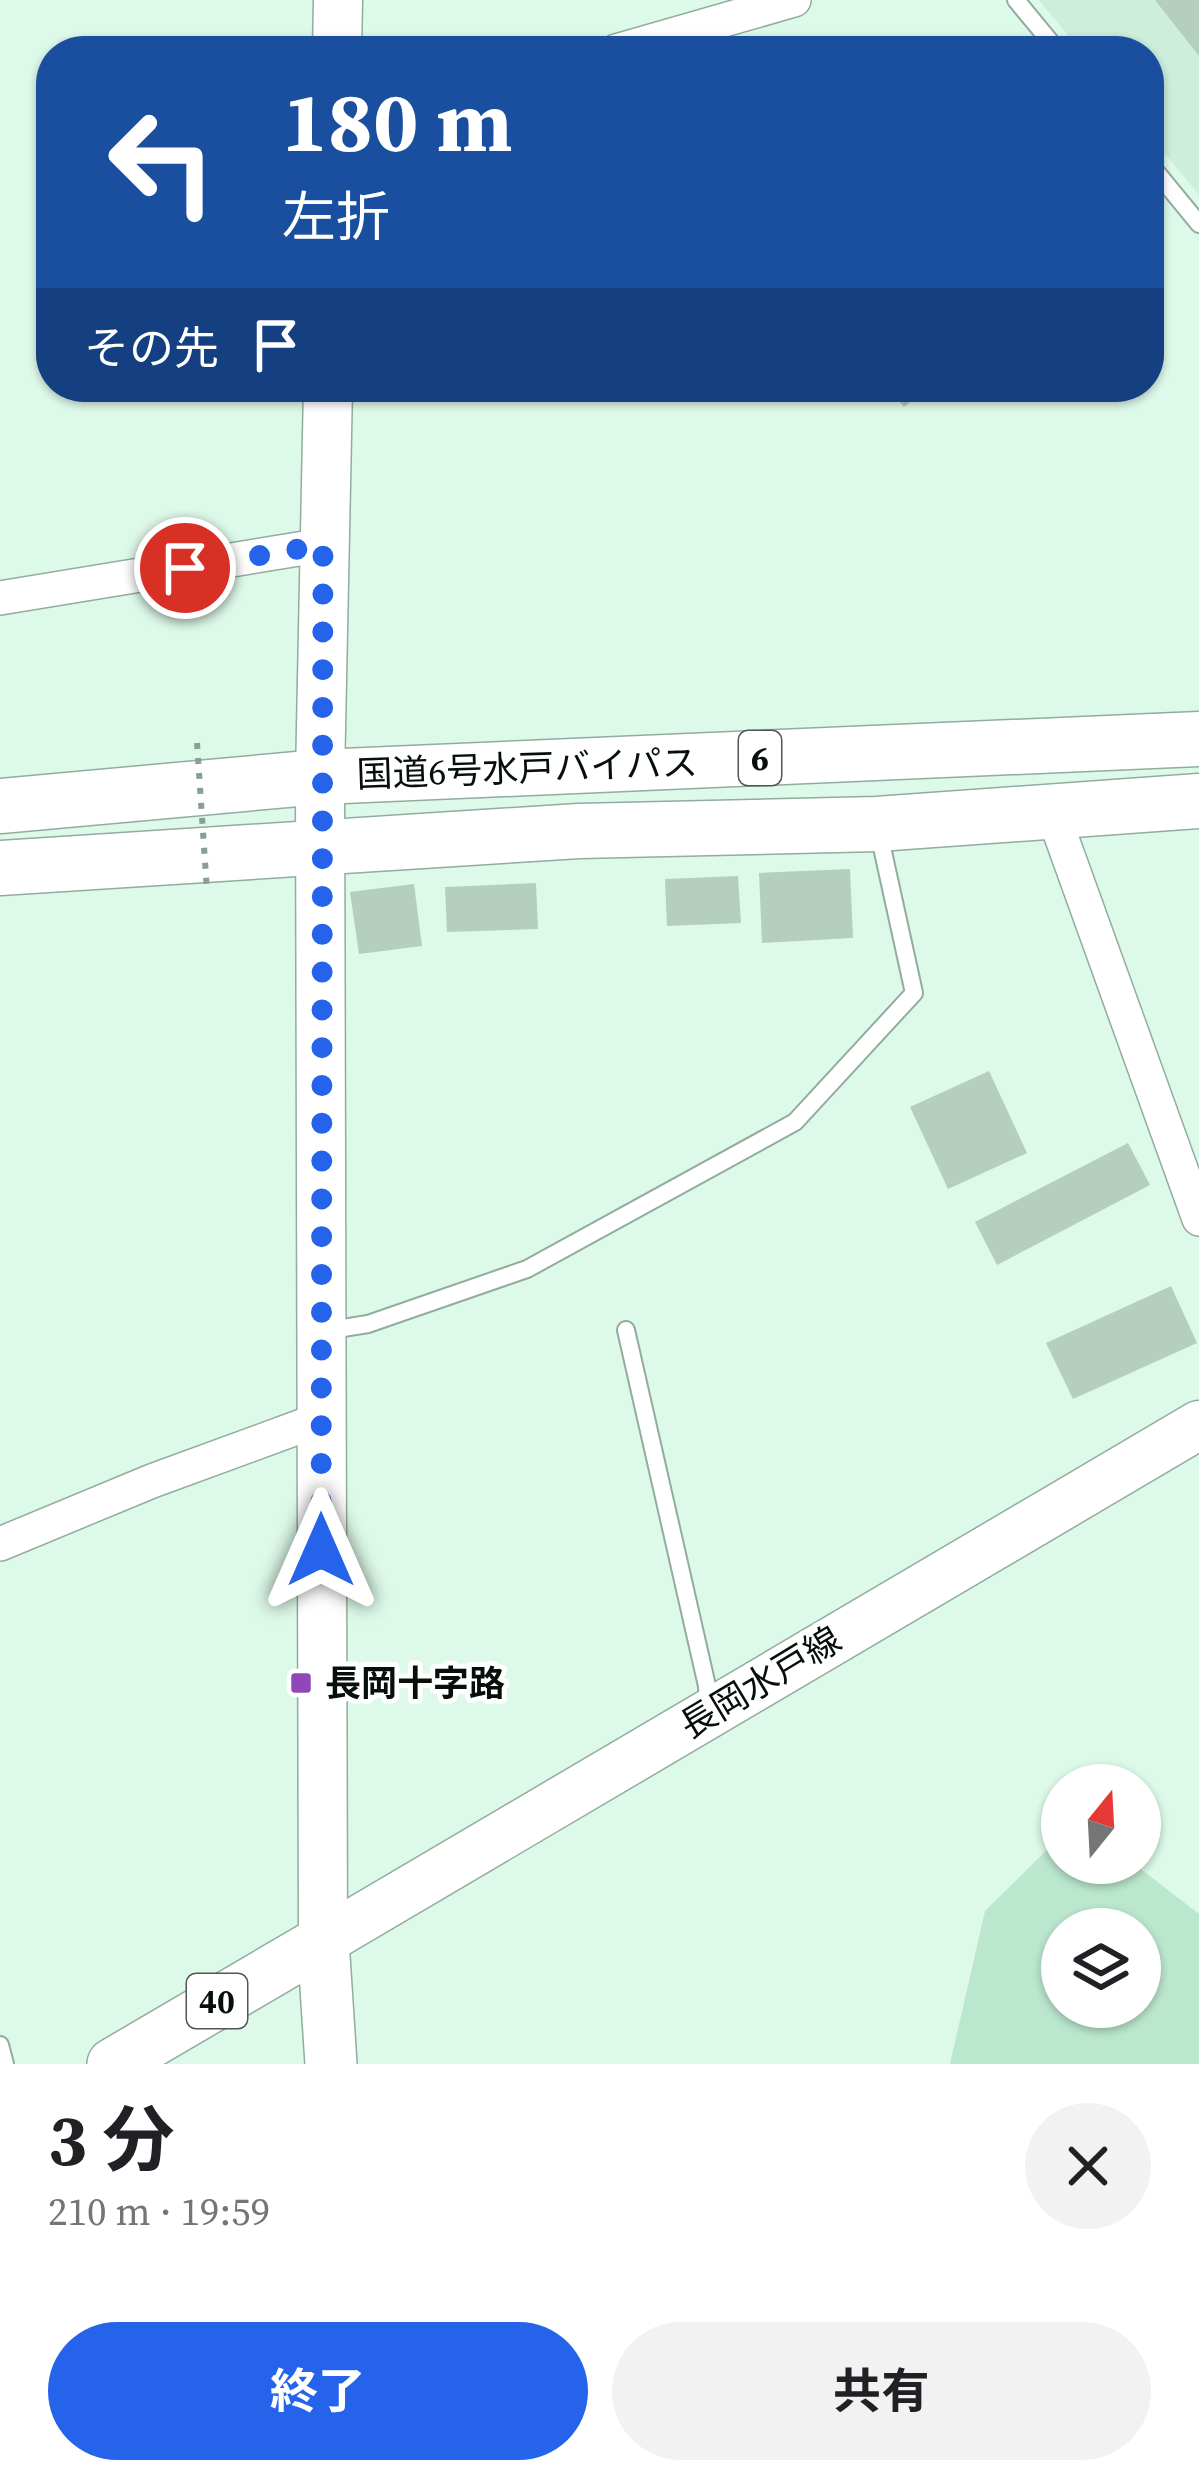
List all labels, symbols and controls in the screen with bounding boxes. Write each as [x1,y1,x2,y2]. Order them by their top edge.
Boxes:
text: 180 m [282,64,513,179]
icon: left [84,84,240,240]
text: 左折 [282,180,390,254]
icon: arrive [243,312,309,378]
text: その先 [84,317,219,379]
pin [134,517,236,619]
icon: arrive [152,535,218,601]
road number: 6 [739,731,781,785]
street label: 国道6号水戸バイパス [356,738,698,799]
position arrow [258,1487,384,1613]
street label: 長岡水戸線 [670,1615,850,1750]
place label: 長岡十字路 [325,1659,505,1708]
marker: 長岡十字路 [288,1670,314,1696]
north arrow [1041,1764,1161,1884]
map controls [1041,1764,1161,2028]
button: layers [1041,1908,1161,2028]
road number: 40 [187,1974,247,2028]
text: 3 分 [48,2090,174,2189]
button: close [1025,2103,1151,2229]
text: 210 m · 19:59 [48,2185,270,2238]
button: 終了 [48,2322,588,2460]
button: 共有 [612,2322,1151,2460]

